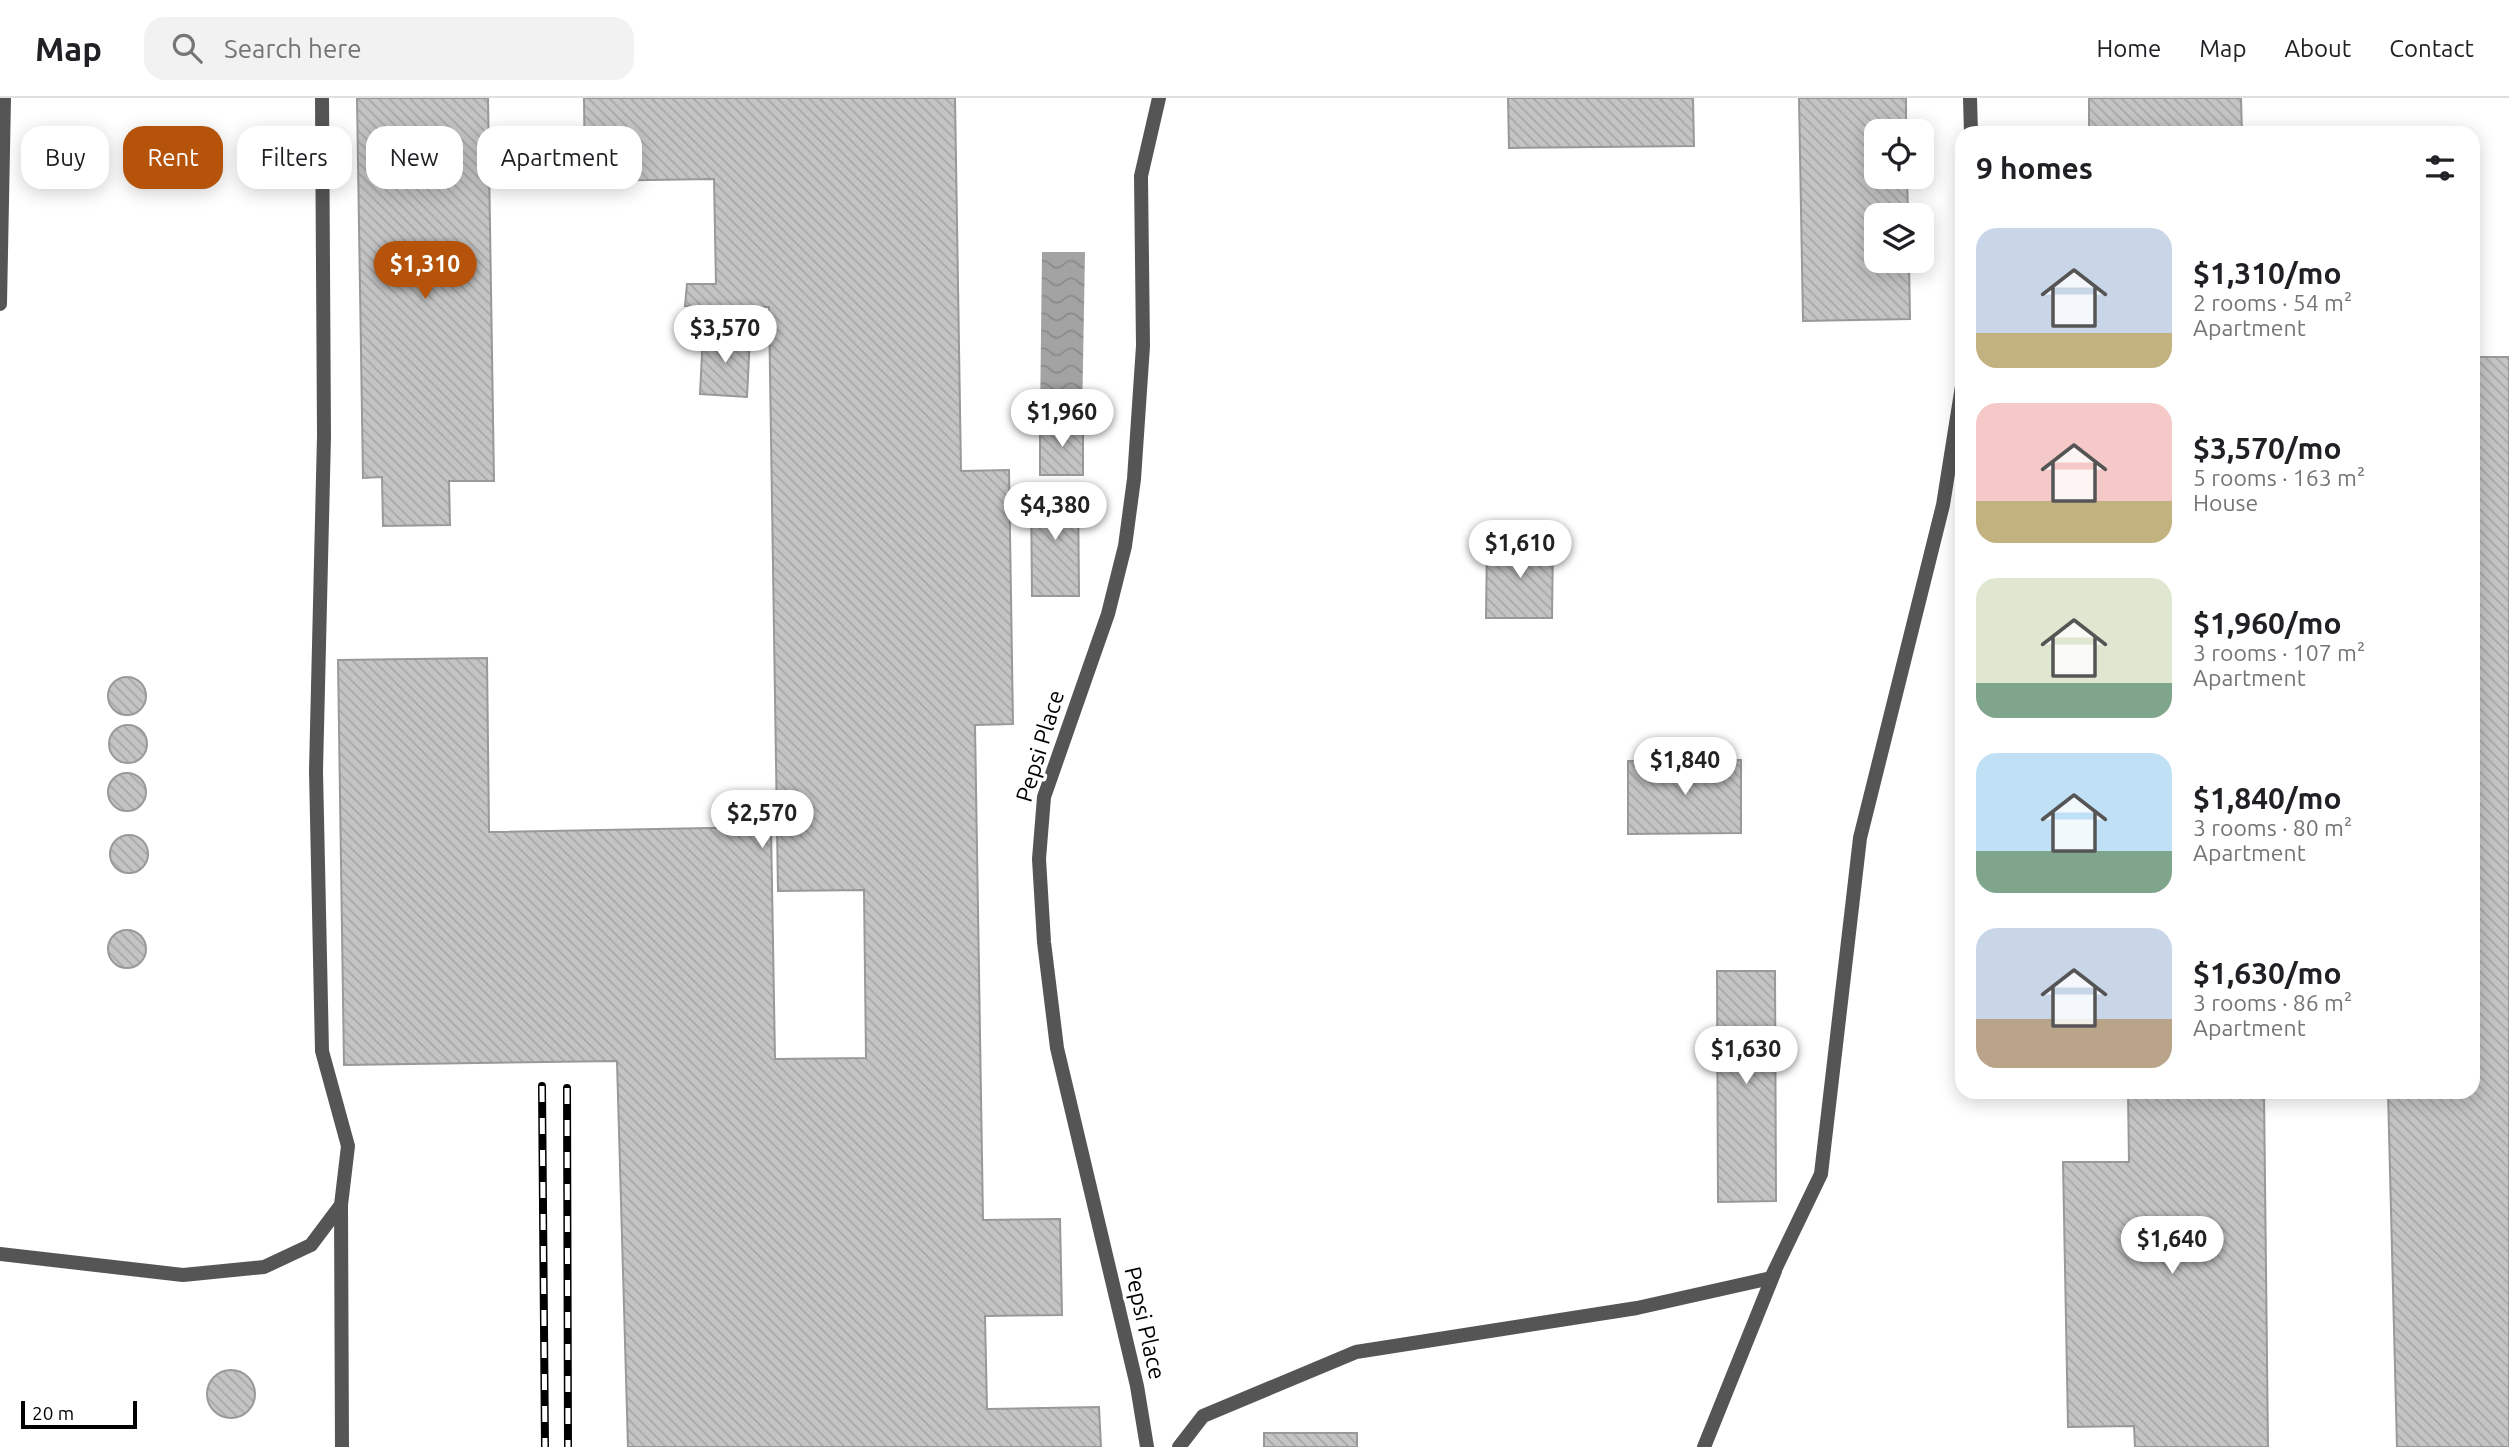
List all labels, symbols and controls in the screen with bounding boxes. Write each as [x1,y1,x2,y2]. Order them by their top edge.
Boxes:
search box [144,17,634,80]
icon: search [168,29,206,67]
text: Map [35,30,102,67]
text: Search here [224,34,362,63]
text: Home [2096,35,2161,62]
text: Map [2199,35,2246,62]
text: About [2284,35,2351,62]
text: Contact [2389,35,2474,62]
map controls [1864,119,1934,273]
button: locate [1864,119,1934,189]
chip: Buy [21,126,109,189]
chip: Rent [123,126,223,189]
chip: Filters [237,126,352,189]
chip: New [366,126,463,189]
chip: Apartment [477,126,642,189]
icon: filters [2421,149,2459,187]
text: 9 homes [1976,151,2093,185]
button: layers [1864,203,1934,273]
pin: $1,310 [368,242,482,301]
text: $1,310 [390,251,460,276]
icon: home [2032,256,2116,340]
text: $1,310/mo [2193,256,2342,290]
text: 2 rooms · 54 m² [2193,290,2352,315]
pin: $3,570 [668,306,782,365]
text: $3,570 [690,315,760,340]
text: Apartment [2193,315,2306,340]
pin: $1,960 [1005,390,1119,449]
text: $1,960 [1027,399,1097,424]
icon: home [2032,431,2116,515]
text: $3,570/mo [2193,431,2342,465]
text: 5 rooms · 163 m² [2193,465,2365,490]
pin: $4,380 [998,482,1112,542]
text: House [2193,490,2258,515]
text: $4,380 [1020,492,1090,517]
pin: $1,610 [1463,520,1577,580]
text: $1,610 [1485,530,1555,555]
icon: home [2032,606,2116,690]
text: $1,960/mo [2193,606,2342,640]
text: 3 rooms · 107 m² [2193,640,2365,665]
text: Apartment [2193,665,2306,690]
street label: Pepsi Place [1011,687,1068,805]
pin: $1,840 [1628,738,1742,797]
text: $1,840 [1650,747,1720,772]
icon: home [2032,781,2116,865]
text: $1,840/mo [2193,781,2342,815]
pin: $2,570 [705,790,819,850]
text: $2,570 [727,800,797,825]
text: 3 rooms · 80 m² [2193,815,2352,840]
text: Apartment [2193,840,2306,865]
icon: home [2032,956,2116,1040]
text: $1,630/mo [2193,956,2342,990]
text: 3 rooms · 86 m² [2193,990,2352,1015]
text: Apartment [2193,1015,2306,1040]
pin: $1,630 [1689,1026,1803,1086]
text: $1,630 [1711,1036,1781,1061]
pin: $1,640 [2115,1216,2229,1276]
text: $1,640 [2137,1226,2207,1251]
street label: Pepsi Place [1120,1264,1171,1382]
scale bar [21,1398,136,1430]
text: 20 m [32,1402,74,1424]

